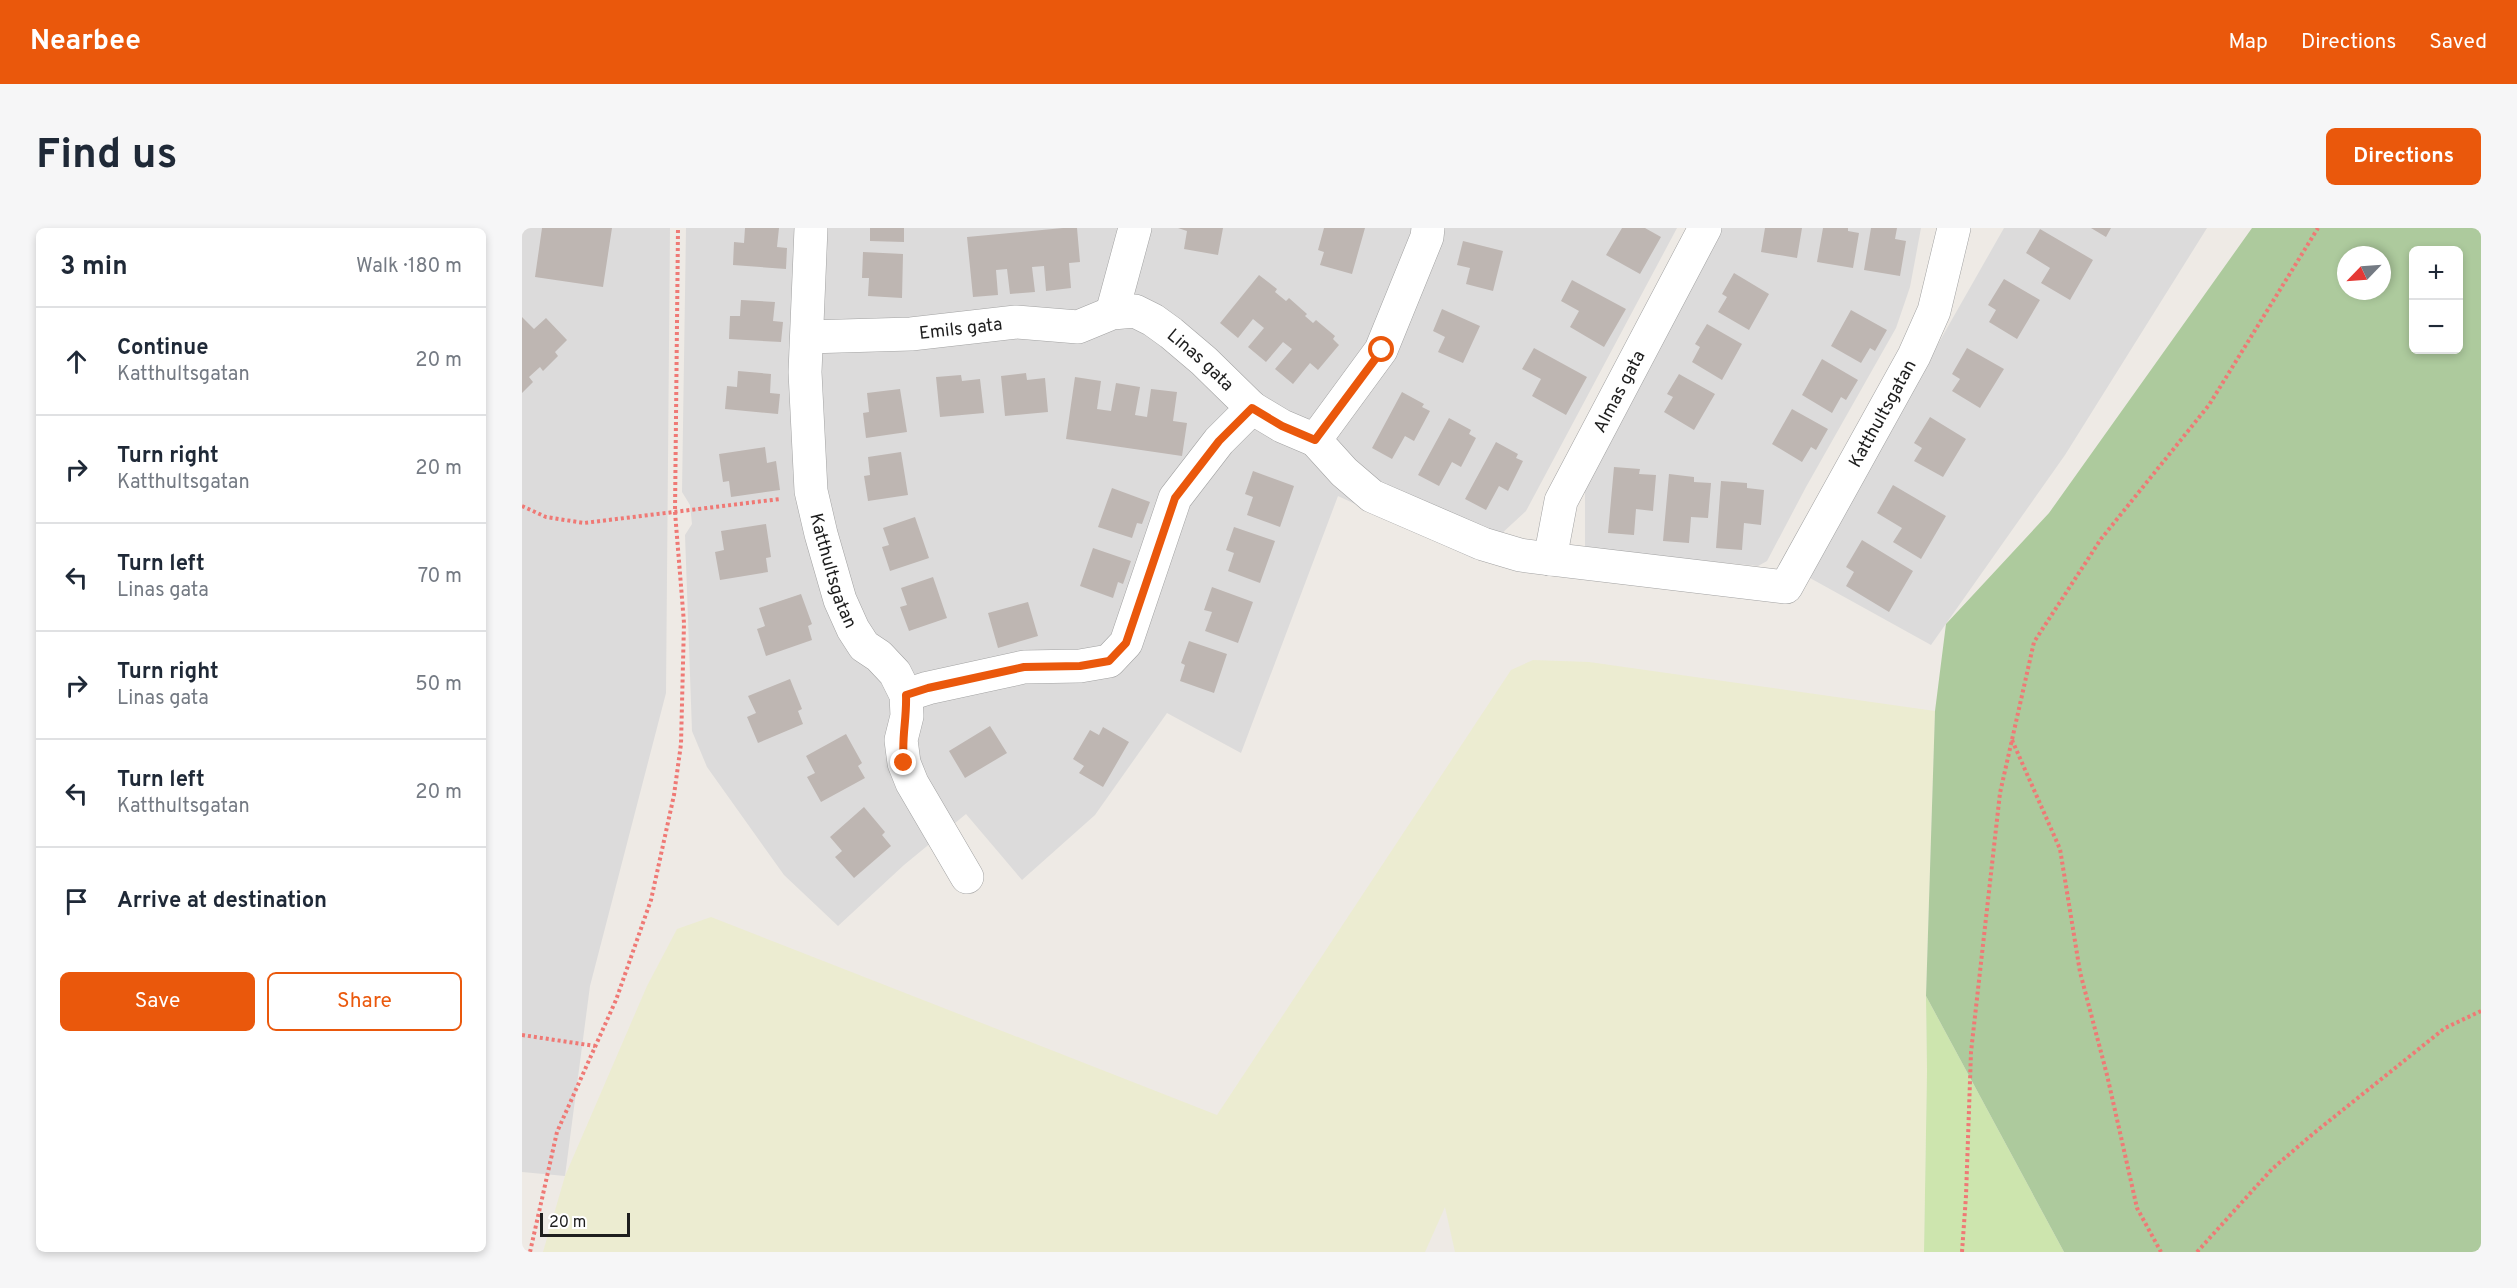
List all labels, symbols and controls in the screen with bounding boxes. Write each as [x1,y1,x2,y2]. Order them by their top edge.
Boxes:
text: Nearbee [30,24,141,60]
text: Map [2228,29,2268,56]
text: Directions [2301,29,2396,56]
text: Saved [2429,29,2487,56]
button: Directions [2326,128,2481,185]
text: Find us [36,130,177,183]
north arrow [2337,246,2391,300]
map controls [2409,246,2463,354]
button: + [2409,246,2463,300]
text: 3 min [60,251,128,284]
text: Walk · 180 m [356,254,462,280]
button: − [2409,300,2463,354]
street label: Emils gata [918,314,1004,346]
street label: Linas gata [1162,324,1238,397]
text: Continue [117,335,208,362]
route start [1368,336,1394,362]
icon: ahead [60,345,93,378]
street label: Almas gata [1589,347,1651,437]
text: 20 m [415,348,462,374]
street label: Katthultsgatan [1844,356,1923,472]
text: Katthultsgatan [117,362,250,388]
text: Turn right [117,443,219,470]
icon: right [60,453,93,486]
text: 20 m [415,456,462,482]
text: Katthultsgatan [117,470,250,496]
street label: Katthultsgatan [804,511,861,632]
text: Turn left [117,551,205,578]
icon: left [60,561,93,594]
text: 70 m [418,564,462,590]
text: Linas gata [117,578,209,604]
text: Turn right [117,659,219,686]
icon: right [60,669,93,702]
text: 50 m [415,672,462,698]
text: Linas gata [117,686,209,712]
route end [890,749,916,775]
text: Turn left [117,767,205,794]
icon: left [60,777,93,810]
text: 20 m [415,780,462,806]
text: Katthultsgatan [117,794,250,820]
icon: arrive [60,885,93,918]
text: Arrive at destination [117,888,327,915]
button: Save [60,972,255,1031]
button: Share [267,972,462,1031]
scale bar [540,1210,630,1238]
text: 20 m [549,1213,586,1233]

